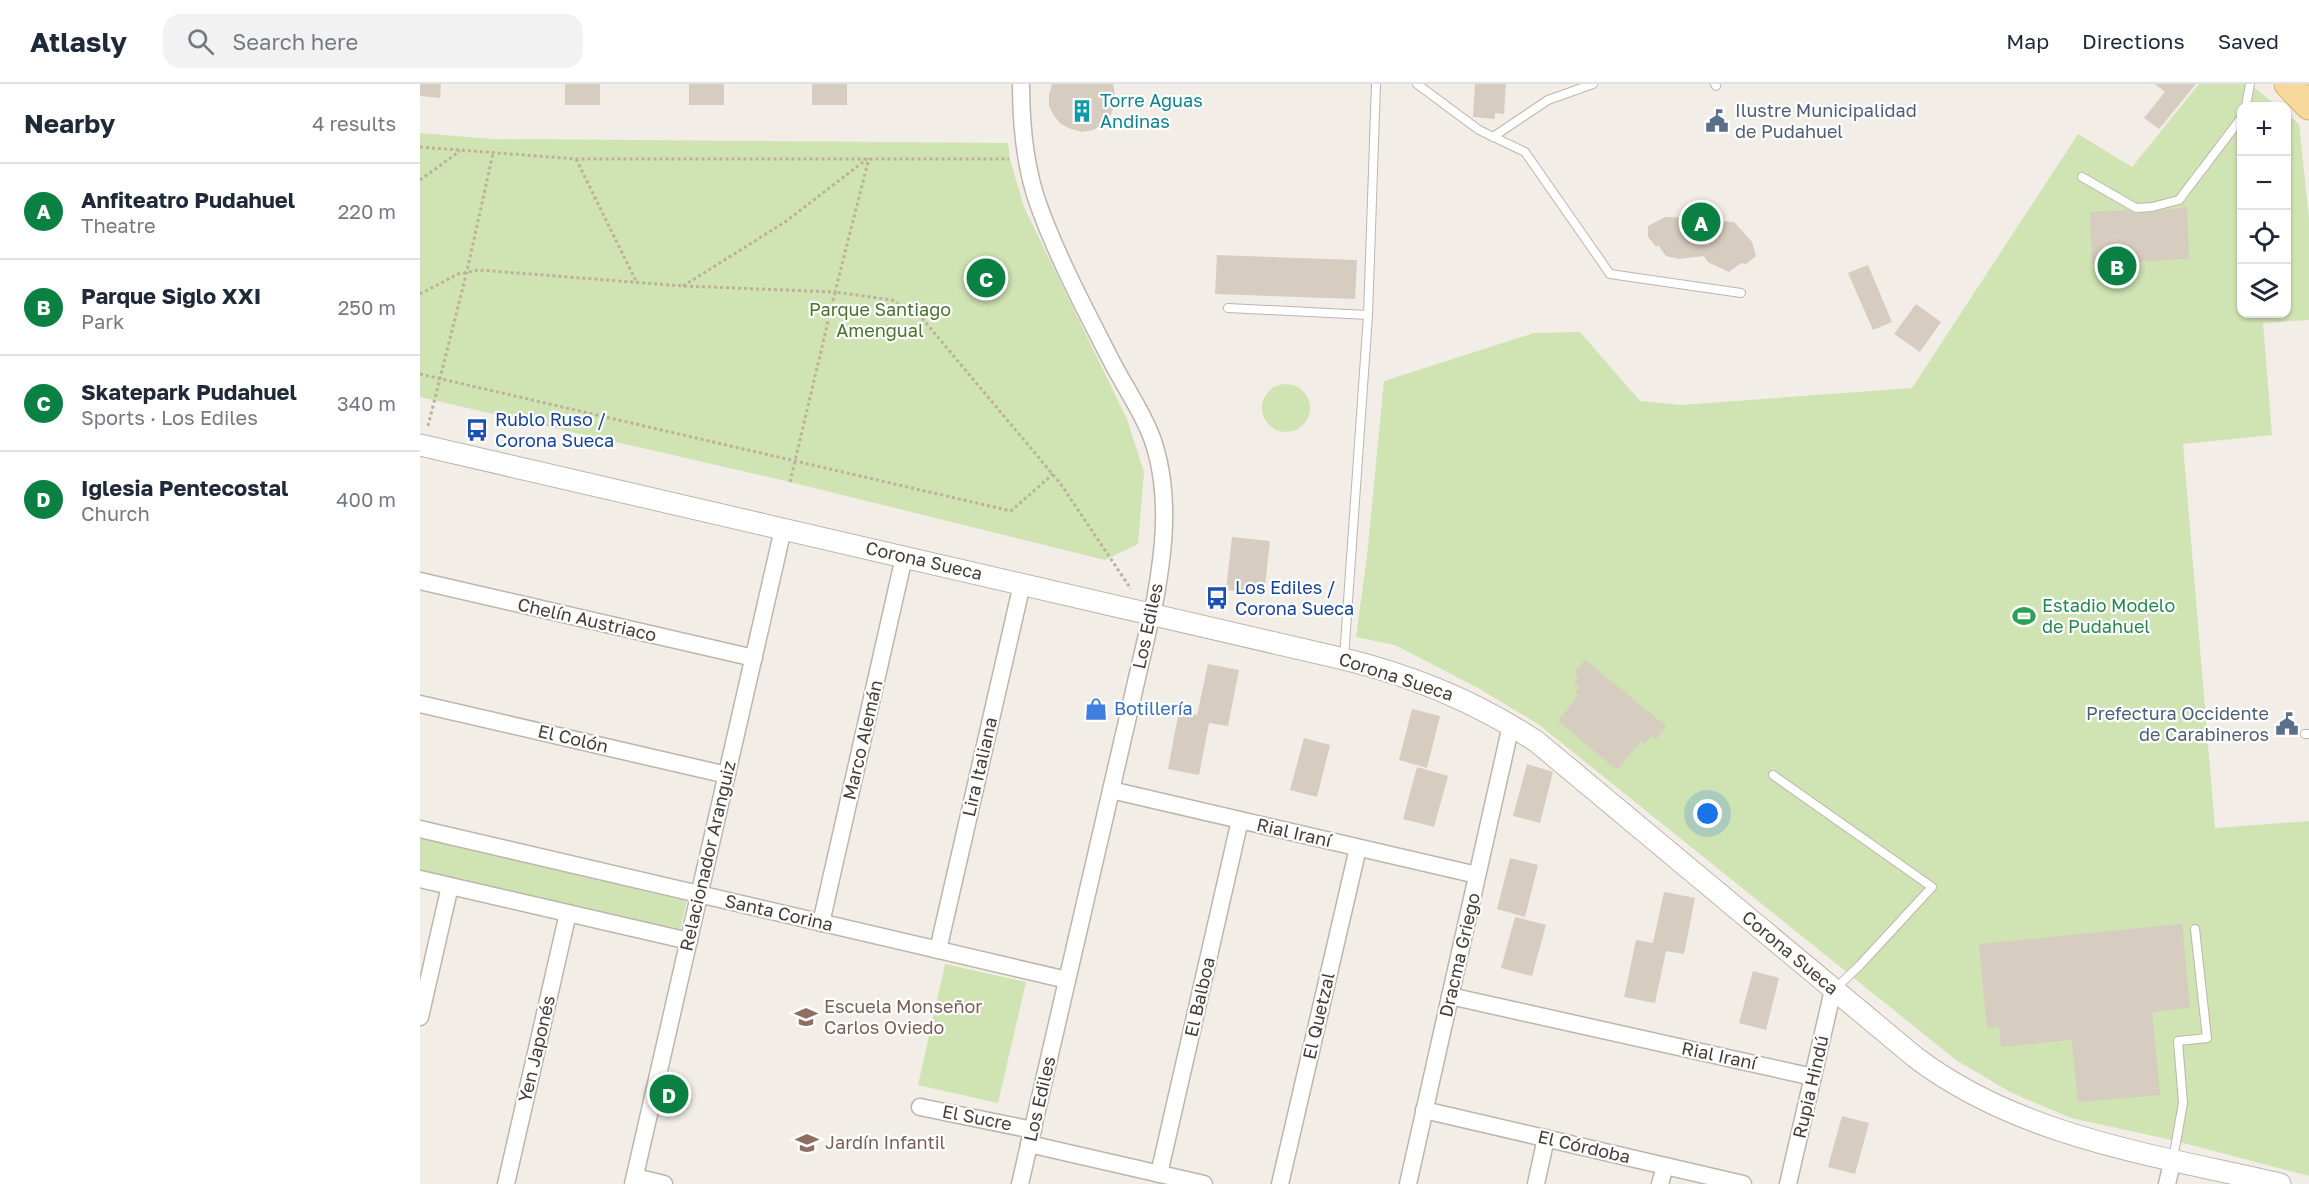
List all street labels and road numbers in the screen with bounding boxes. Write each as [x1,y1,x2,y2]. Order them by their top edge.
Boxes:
street label: Corona Sueca [864,536,985,584]
street label: Los Ediles [1127,581,1167,671]
street label: Chelín Austriaco [516,592,659,646]
street label: Corona Sueca [1336,647,1456,705]
street label: Marco Alemán [838,678,887,802]
street label: Lira Italiana [957,715,1001,819]
street label: El Colón [536,719,611,757]
street label: Relacionador Aranguiz [674,758,740,953]
street label: Rial Iraní [1255,813,1335,852]
street label: Santa Corina [723,889,836,935]
street label: Dracma Griego [1434,890,1484,1019]
street label: Corona Sueca [1738,905,1843,999]
street label: El Balboa [1179,955,1219,1039]
street label: El Quetzal [1297,970,1339,1061]
street label: Yen Japonés [513,993,559,1104]
street label: Rupia Hindú [1788,1033,1833,1140]
street label: Rial Iraní [1680,1036,1760,1074]
street label: Los Ediles [1019,1054,1060,1144]
street label: El Sucre [940,1099,1014,1135]
street label: El Córdoba [1536,1125,1633,1167]

